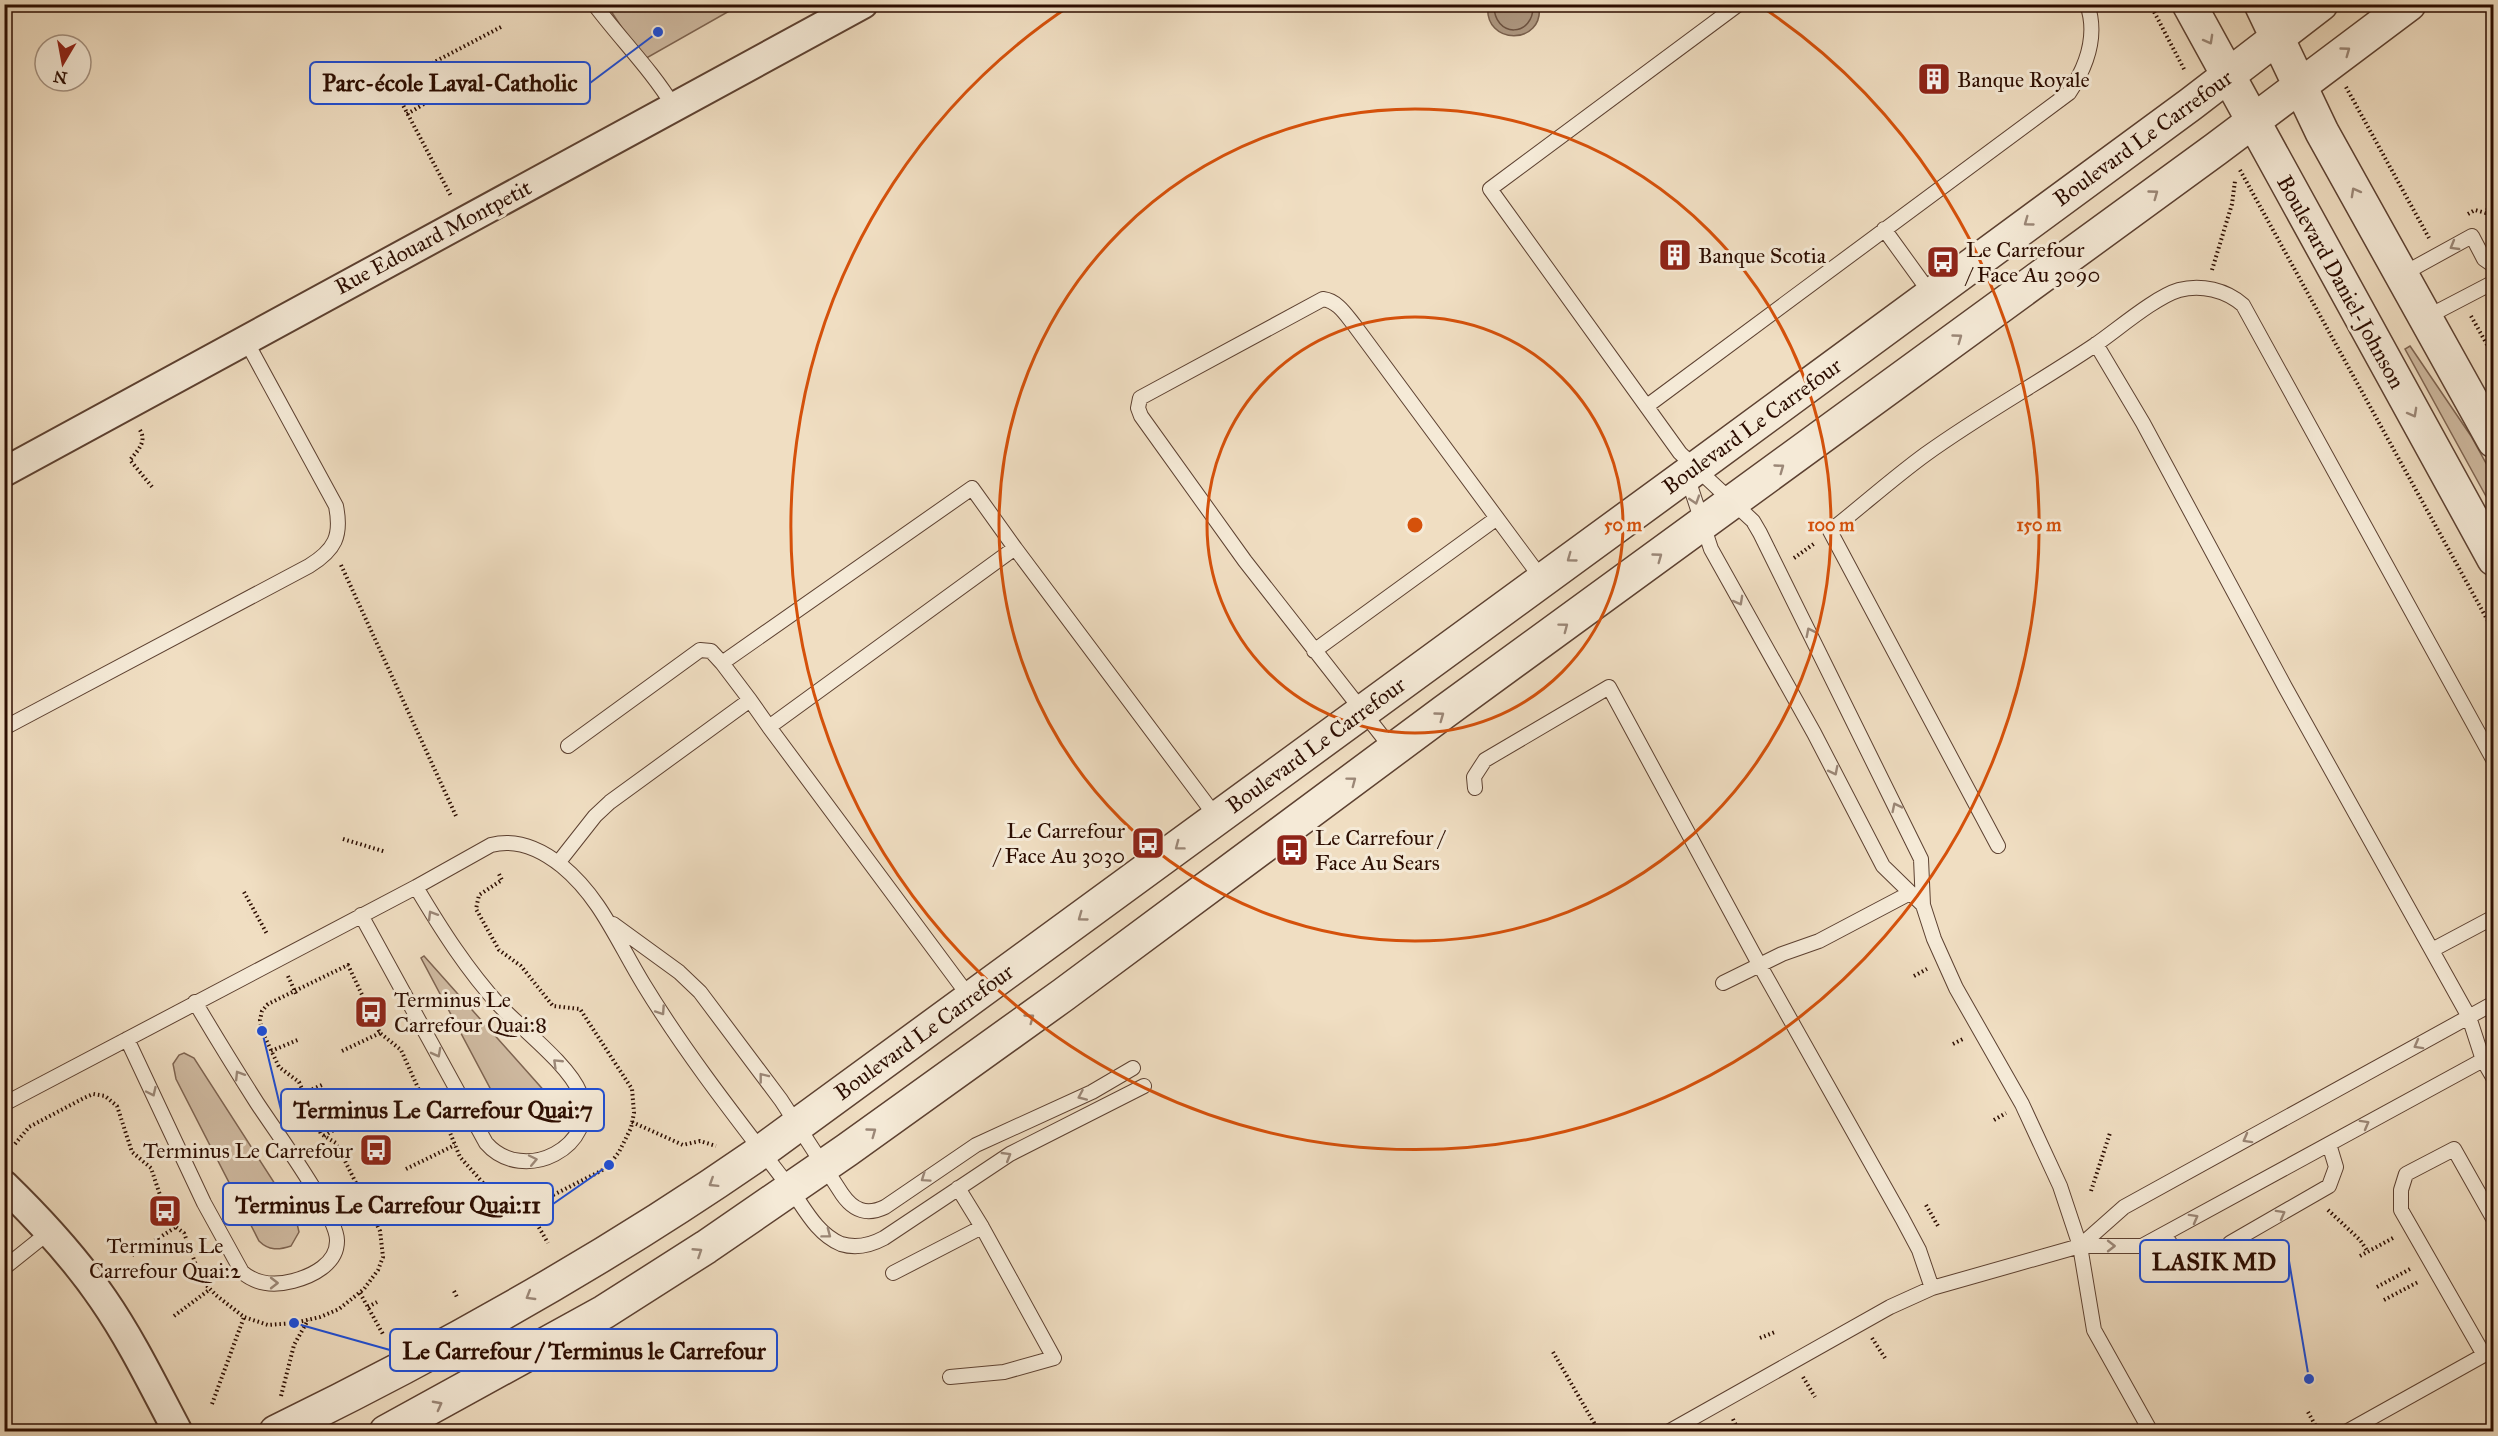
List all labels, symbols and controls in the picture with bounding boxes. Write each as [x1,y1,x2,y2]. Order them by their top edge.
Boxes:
north arrow [33,33,93,93]
one-way arrow [2202,34,2213,44]
one-way arrow [2339,47,2350,58]
building icon: Banque Royale [1916,61,1952,97]
callout: Parc-école Laval-Catholic [310,62,590,104]
street label: Boulevard Le Carrefour [2048,64,2238,212]
place label: Banque Royale [1957,66,2090,93]
text: N [52,67,69,88]
text: Parc-école Laval-Catholic [322,68,578,98]
street label: Boulevard Daniel-Johnson [2271,171,2411,393]
street label: Rue Edouard Montpetit [330,174,536,300]
one-way arrow [2351,188,2362,198]
one-way arrow [2148,191,2159,202]
one-way arrow [2024,215,2035,226]
place label: Le Carrefour / Face Au 3090 [1964,236,2100,288]
building icon: Banque Scotia [1657,237,1693,273]
one-way arrow [2450,239,2460,250]
place label: Banque Scotia [1698,242,1827,269]
bus stop icon: Le Carrefour / Face Au 3090 [1925,244,1961,280]
one-way arrow [1951,334,1962,345]
street label: Boulevard Le Carrefour [1657,352,1847,500]
one-way arrow [2406,406,2417,417]
one-way arrow [1774,464,1785,475]
one-way arrow [1687,494,1700,505]
text: 50 m [1604,514,1643,536]
text: 100 m [1808,514,1855,536]
text: 150 m [2017,514,2062,536]
centre of rings [1405,515,1425,535]
one-way arrow [1566,551,1577,562]
one-way arrow [1652,554,1663,565]
one-way arrow [1732,594,1743,605]
one-way arrow [1557,623,1568,634]
one-way arrow [1805,627,1817,638]
street label: Boulevard Le Carrefour [1221,671,1411,819]
one-way arrow [1433,712,1444,723]
one-way arrow [1827,765,1838,775]
one-way arrow [1345,777,1356,788]
one-way arrow [1891,802,1903,813]
place label: Le Carrefour / Face Au 3030 [992,817,1126,869]
place label: Le Carrefour / Face Au Sears [1315,824,1446,876]
bus stop icon: Le Carrefour / Face Au 3030 [1130,825,1166,861]
bus stop icon: Le Carrefour / Face Au Sears [1274,832,1310,868]
one-way arrow [1175,838,1186,849]
one-way arrow [1077,910,1088,921]
one-way arrow [428,911,440,921]
street label: Boulevard Le Carrefour [829,958,1019,1106]
place label: Terminus Le Carrefour Quai:8 [394,986,547,1038]
bus stop icon: Terminus Le Carrefour Quai:8 [353,994,389,1030]
one-way arrow [654,1004,665,1015]
one-way arrow [1024,1014,1035,1025]
one-way arrow [2414,1038,2424,1049]
one-way arrow [430,1047,441,1057]
one-way arrow [554,1059,564,1070]
one-way arrow [235,1071,247,1081]
one-way arrow [759,1072,770,1083]
one-way arrow [144,1085,156,1096]
callout: Terminus Le Carrefour Quai:7 [281,1089,604,1131]
one-way arrow [1077,1089,1088,1101]
text: Terminus Le Carrefour Quai:7 [292,1095,593,1125]
one-way arrow [2359,1120,2369,1131]
one-way arrow [866,1128,877,1139]
bus stop icon: Terminus Le Carrefour [358,1132,394,1168]
one-way arrow [2243,1132,2254,1143]
place label: Terminus Le Carrefour [143,1137,354,1164]
one-way arrow [1001,1152,1011,1164]
one-way arrow [528,1154,538,1167]
one-way arrow [921,1171,932,1182]
one-way arrow [709,1176,720,1187]
callout: Terminus Le Carrefour Quai:11 [223,1183,553,1225]
text: Terminus Le Carrefour Quai:11 [234,1190,541,1220]
bus stop icon: Terminus Le Carrefour Quai:2 [147,1193,183,1229]
one-way arrow [2275,1210,2285,1221]
one-way arrow [2188,1214,2198,1225]
one-way arrow [820,1227,831,1238]
place label: Terminus Le Carrefour Quai:2 [89,1232,241,1284]
one-way arrow [2106,1240,2115,1252]
callout: LASIK MD [2140,1240,2289,1282]
text: LASIK MD [2152,1247,2276,1277]
one-way arrow [691,1248,702,1259]
one-way arrow [270,1277,279,1289]
one-way arrow [526,1288,536,1300]
callout: Le Carrefour / Terminus le Carrefour [390,1329,777,1371]
text: Le Carrefour / Terminus le Carrefour [402,1336,767,1366]
one-way arrow [431,1400,442,1412]

